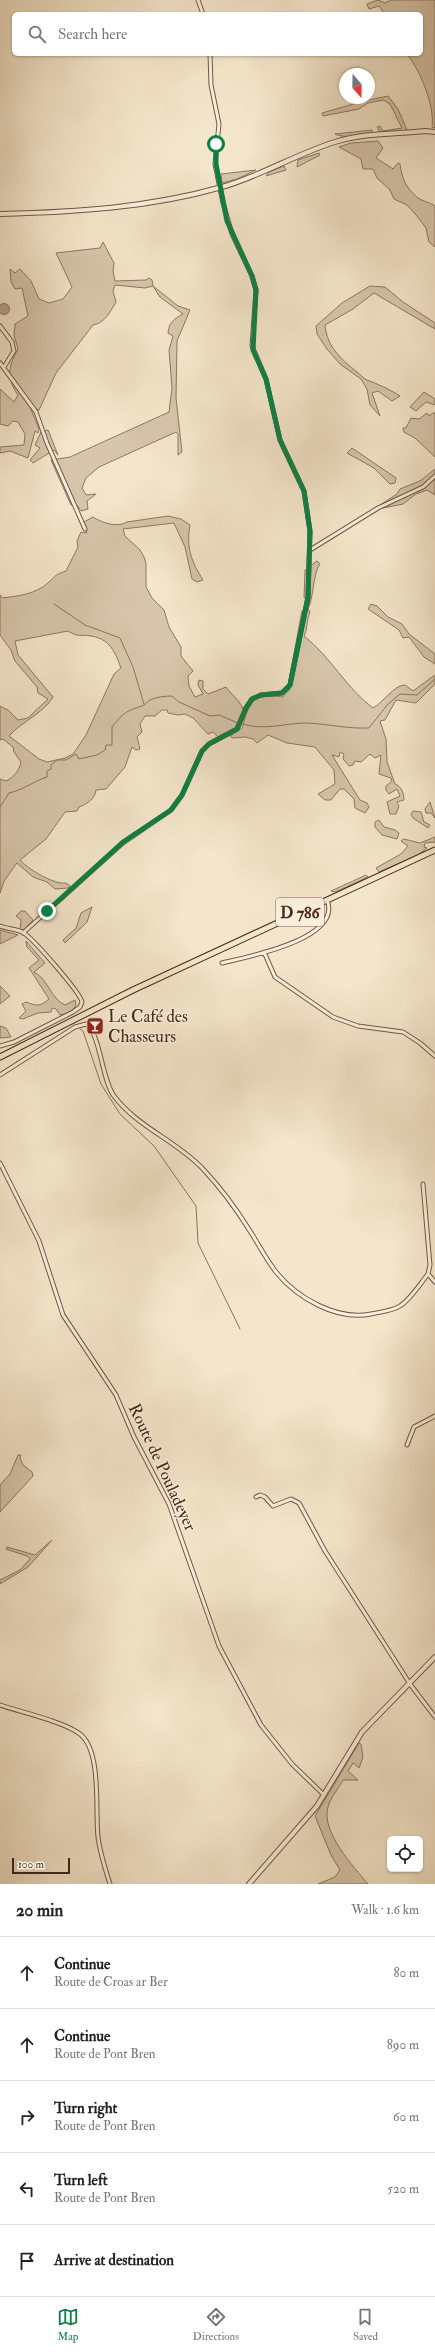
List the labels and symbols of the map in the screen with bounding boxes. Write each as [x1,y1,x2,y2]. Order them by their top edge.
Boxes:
north arrow [339,68,375,104]
route start [207,135,225,153]
road number: D 786 [276,898,324,926]
route end [38,902,56,920]
place label: Le Café des Chasseurs [108,1006,188,1047]
bar icon: Le Café des Chasseurs [85,1016,105,1036]
street label: Route de Pouladeyer [123,1400,202,1535]
scale bar [12,1856,70,1875]

